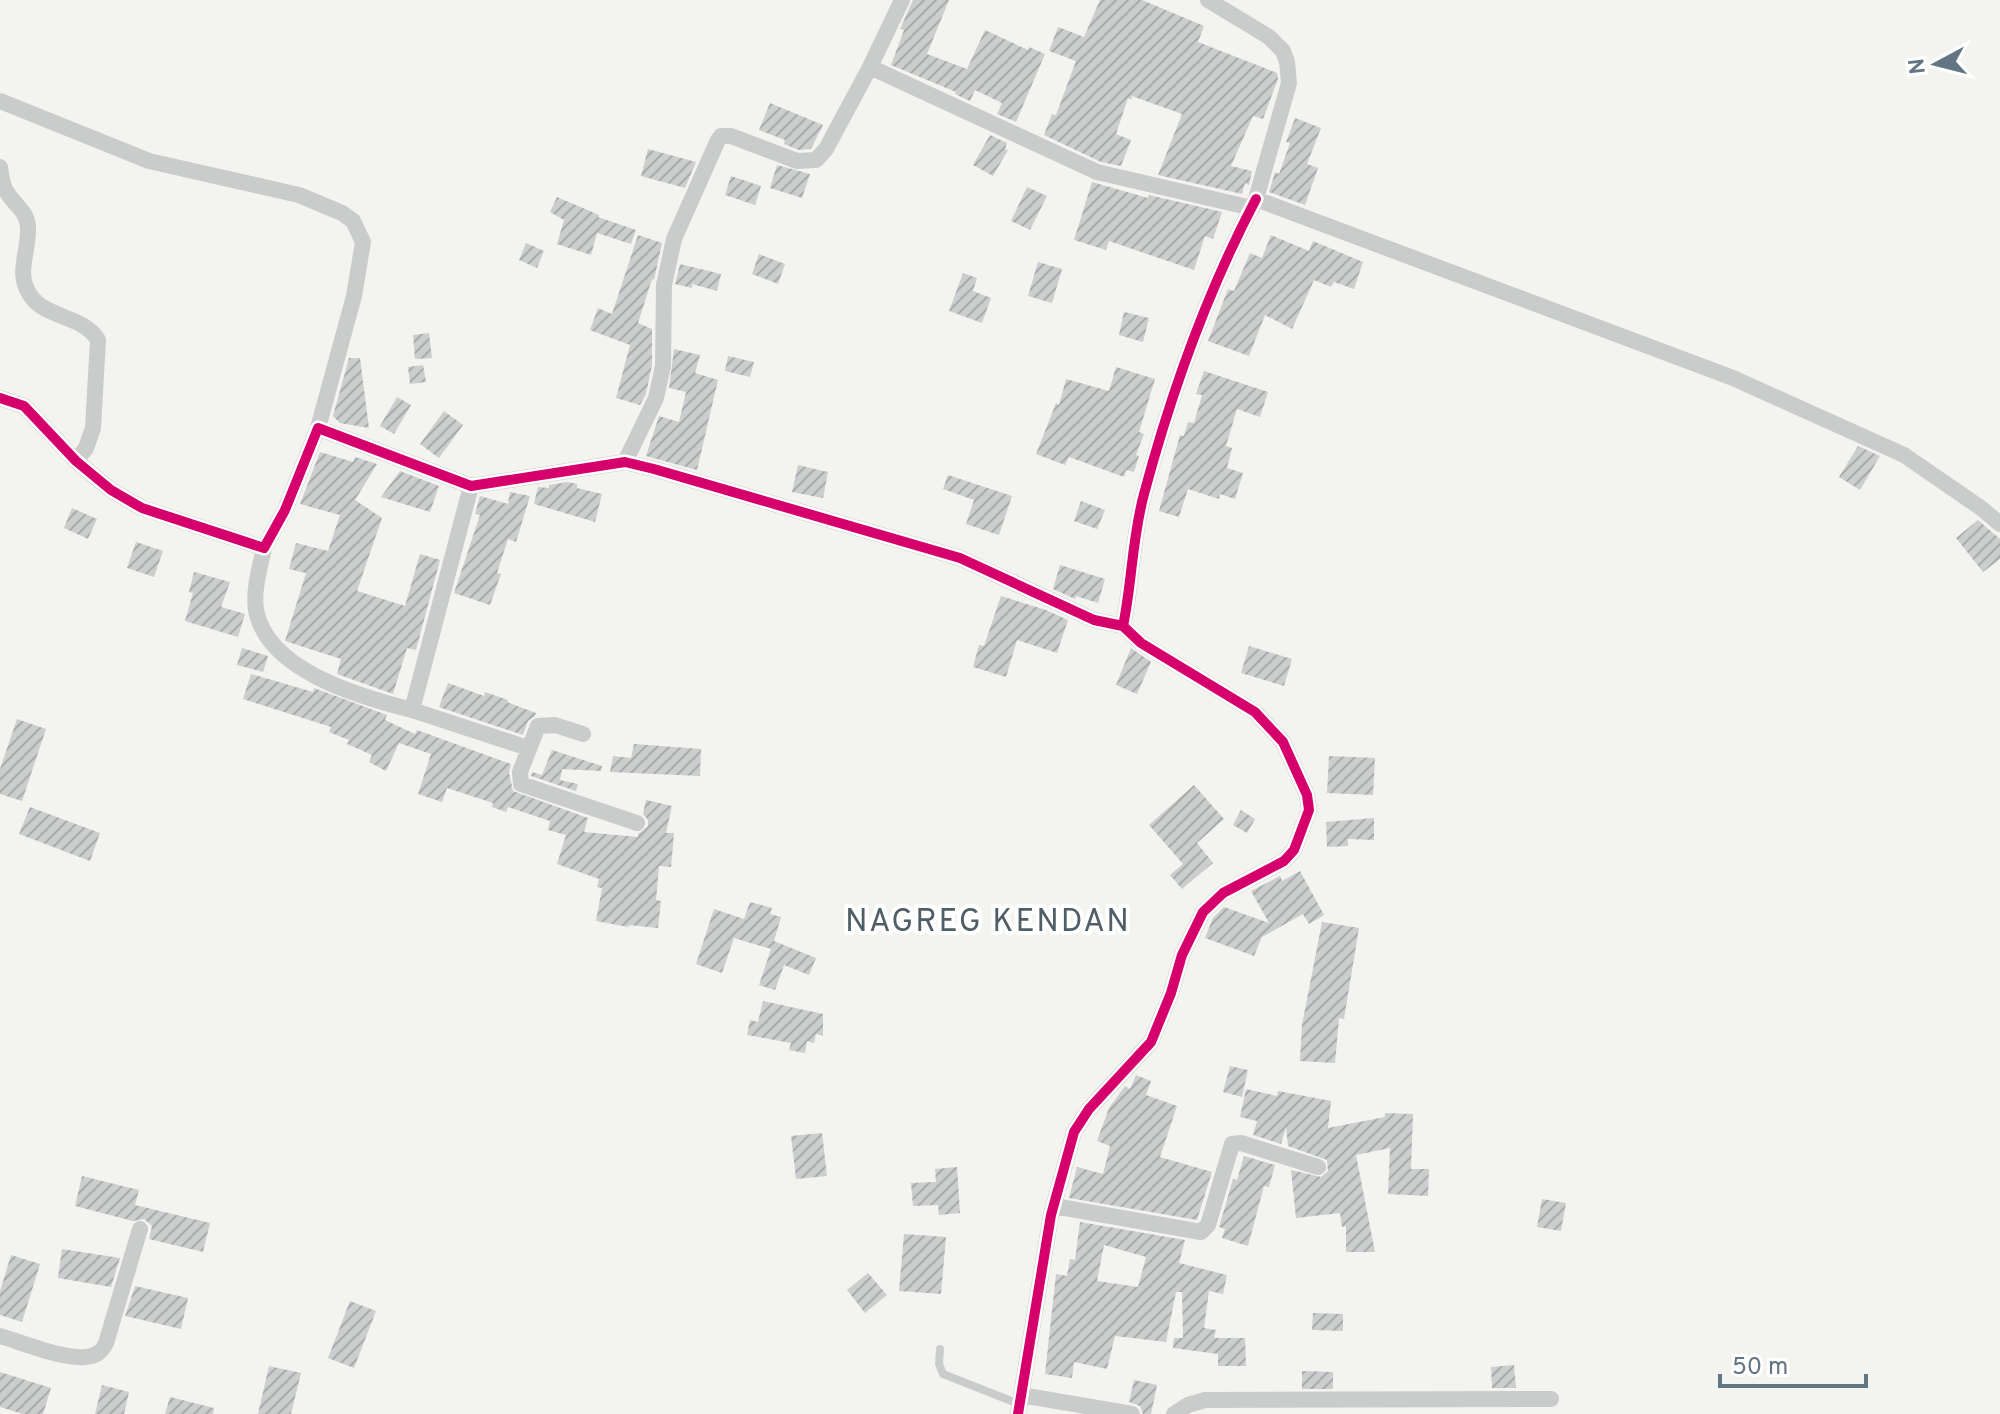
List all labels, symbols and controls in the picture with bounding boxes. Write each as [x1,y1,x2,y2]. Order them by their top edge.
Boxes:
north arrow [1896,24,1976,104]
text: N [1904,57,1933,76]
district label: NAGREG KENDAN [845,903,1131,943]
scale bar [1720,1338,1866,1388]
text: 50 m [1732,1353,1788,1383]

